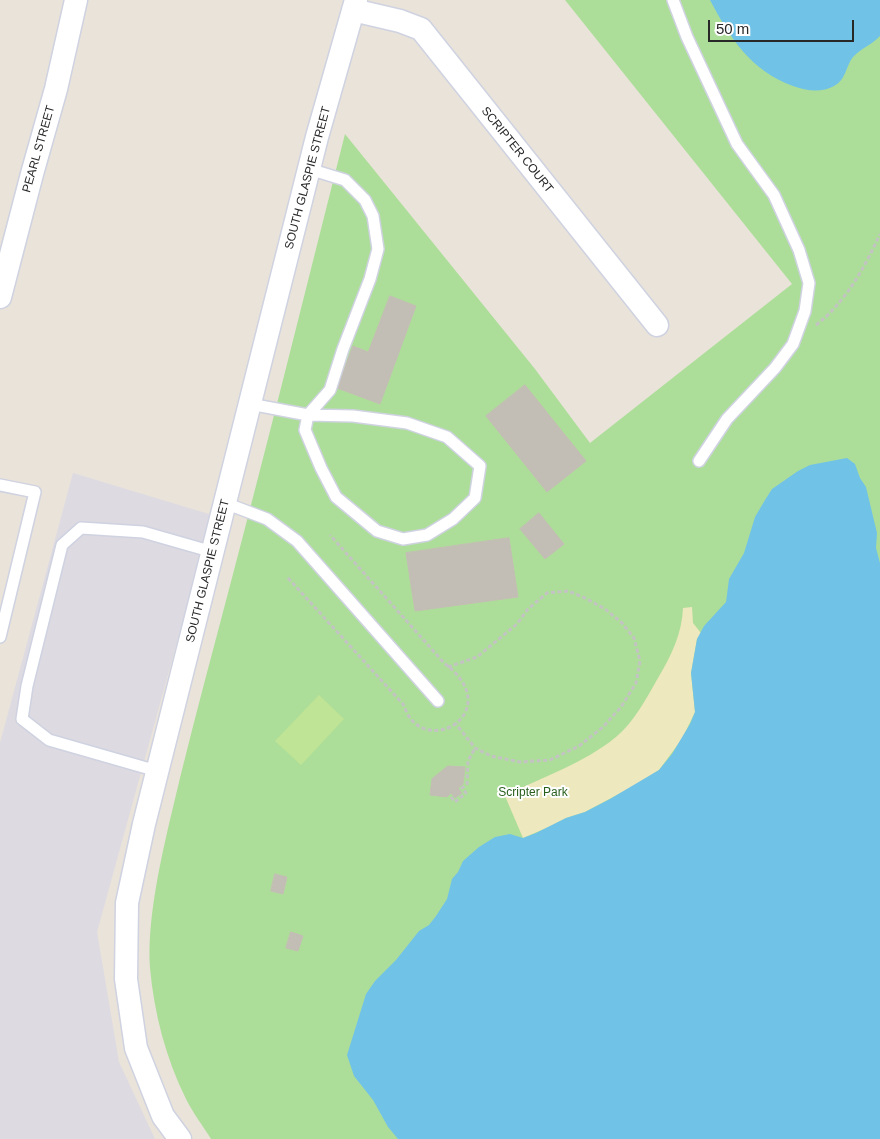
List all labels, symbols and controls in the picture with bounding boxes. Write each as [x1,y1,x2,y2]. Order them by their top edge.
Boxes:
scale bar [710,10,856,42]
text: 50 m [716,20,749,37]
street label: PEARL STREET [20,104,58,194]
street label: SCRIPTER COURT [478,104,556,196]
street label: SOUTH GLASPIE STREET [282,105,334,251]
street label: SOUTH GLASPIE STREET [183,498,233,644]
park label: Scripter Park [498,786,568,800]

